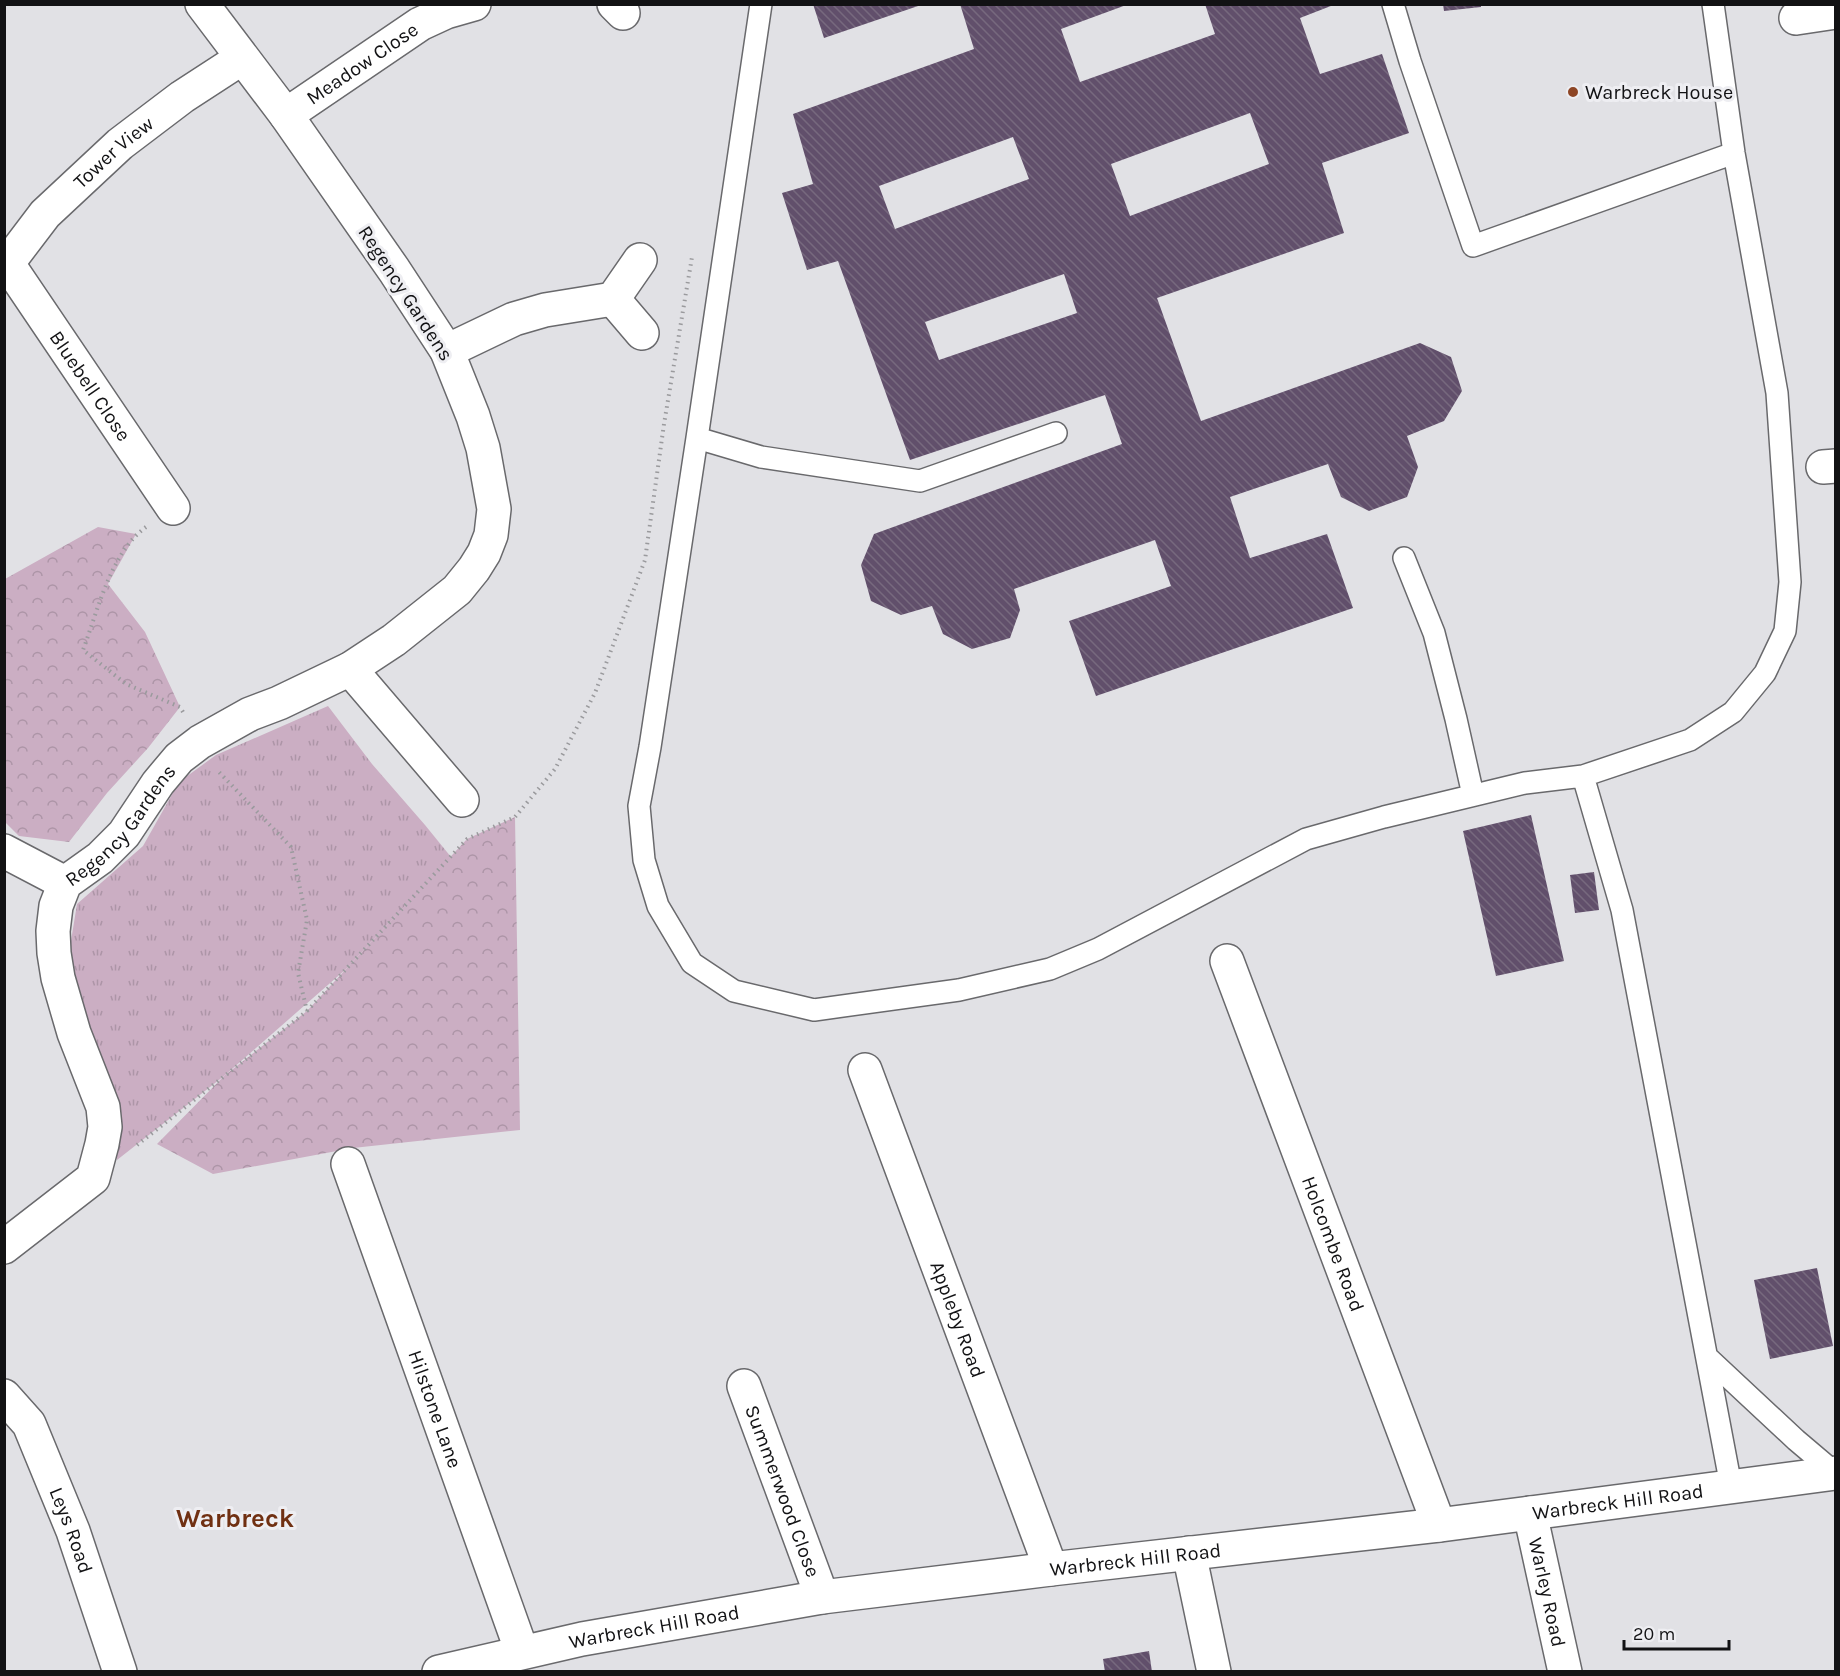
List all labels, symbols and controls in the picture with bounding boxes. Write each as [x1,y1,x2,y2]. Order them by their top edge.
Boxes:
street label: Meadow Close [302,18,423,110]
place label: Warbreck House [1585,81,1733,104]
marker: Warbreck House [1566,85,1580,99]
street label: Tower View [69,112,158,193]
street label: Regency Gardens [353,221,458,365]
street label: Bluebell Close [45,327,135,446]
street label: Regency Gardens [61,760,181,891]
street label: Holcombe Road [1297,1173,1369,1315]
street label: Appleby Road [925,1258,990,1381]
street label: Hilstone Lane [403,1347,466,1471]
street label: Summerwood Close [740,1402,825,1580]
street label: Warbreck Hill Road [1531,1479,1705,1525]
street label: Leys Road [44,1484,97,1576]
district label: Warbreck [176,1503,294,1534]
street label: Warley Road [1524,1535,1570,1649]
street label: Warbreck Hill Road [1048,1539,1222,1581]
street label: Warbreck Hill Road [567,1601,741,1654]
scale bar [1624,1613,1729,1651]
text: 20 m [1633,1623,1675,1645]

